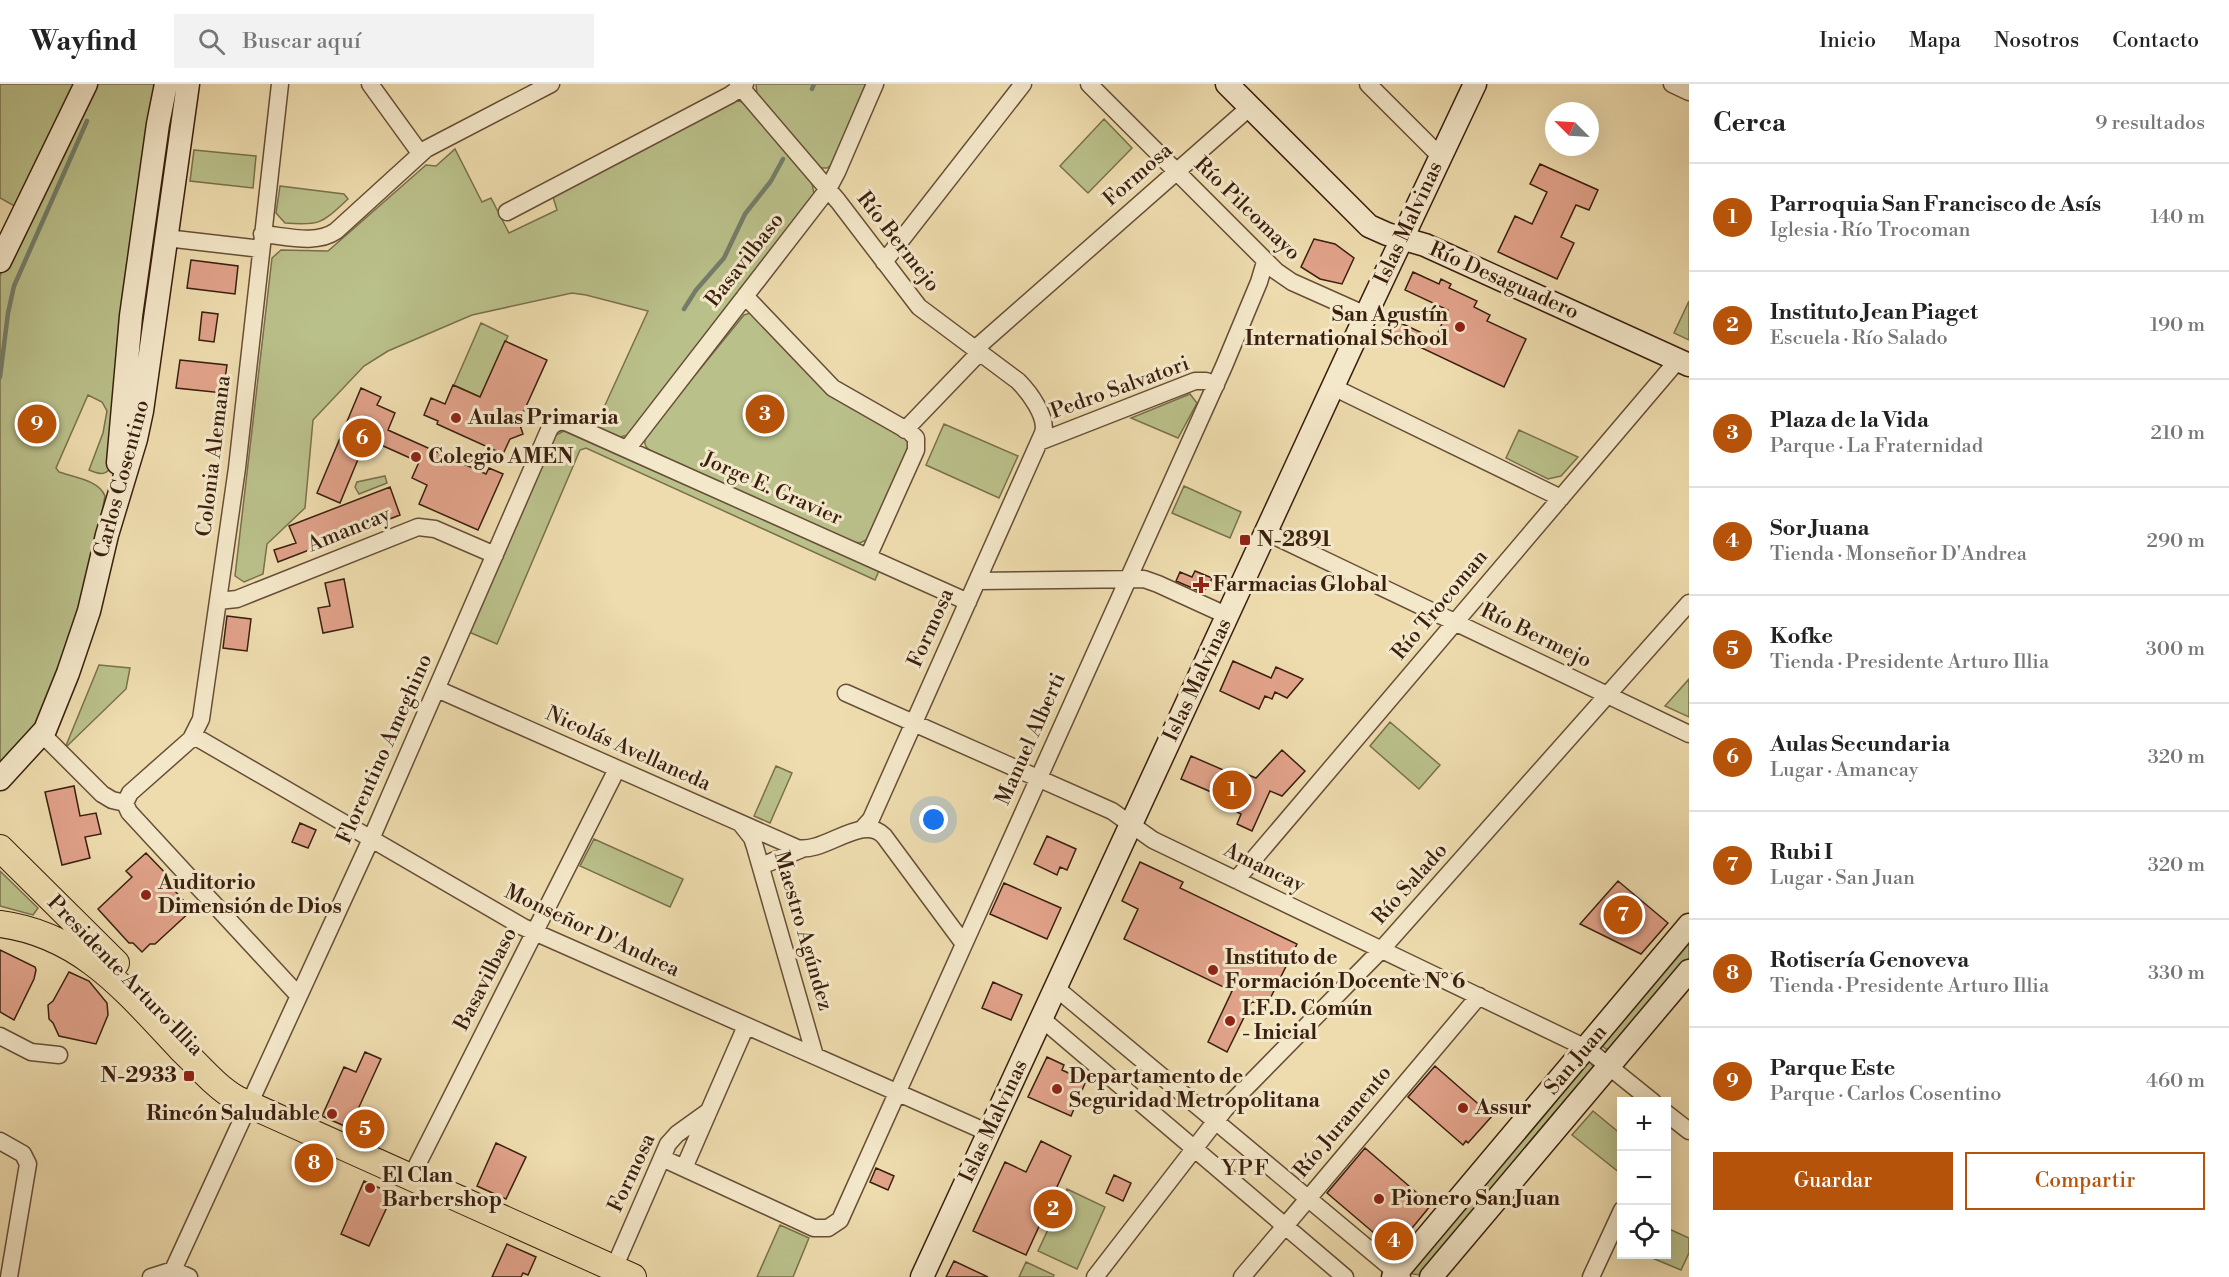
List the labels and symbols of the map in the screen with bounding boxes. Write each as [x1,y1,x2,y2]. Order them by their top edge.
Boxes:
north arrow [1545,102,1599,156]
street label: Formosa [1098,138,1178,212]
street label: Río Pilcomayo [1188,152,1306,266]
street label: Islas Malvinas [1369,157,1449,289]
street label: Río Bermejo [851,187,945,297]
street label: Basavilbaso [700,208,790,313]
street label: Río Desaguadero [1425,236,1583,326]
place label: San Agustín International School [1245,302,1448,352]
marker: San Agustín International School [1453,320,1467,334]
street label: Pedro Salvatori [1047,351,1193,425]
street label: Colonia Alemana [191,374,237,538]
pin: 3 [746,392,784,436]
street label: Carlos Cosentino [88,397,156,561]
pin: 9 [18,402,57,446]
place label: Aulas Primaria [467,405,619,431]
marker: Aulas Primaria [449,411,463,425]
pin: 6 [342,416,382,460]
place label: Colegio AMEN [428,444,574,470]
street label: Jorge E. Gravier [697,446,846,532]
marker: Colegio AMEN [409,450,423,464]
street label: Amancay [303,501,395,559]
place label: N-2891 [1257,527,1331,553]
marker: N-2891 [1238,533,1252,547]
street label: Río Trocoman [1386,544,1494,665]
place label: Farmacias Global [1213,572,1388,598]
marker: Farmacias Global [1194,578,1208,592]
street label: Formosa [902,584,960,671]
street label: Río Bermejo [1476,598,1596,674]
street label: Islas Malvinas [1158,614,1238,746]
street label: Florentino Ameghino [331,650,439,848]
street label: Manuel Alberti [990,669,1072,809]
street label: Nicolás Avellaneda [541,701,715,797]
pin: 1 [1212,768,1252,812]
your location [919,805,948,834]
street label: Amancay [1218,837,1310,899]
street label: Río Salado [1367,838,1453,930]
street label: Maestro Agúndez [768,848,838,1014]
place label: Auditorio Dimensión de Dios [157,870,342,920]
street label: Monseñor D'Andrea [500,879,684,983]
marker: Auditorio Dimensión de Dios [139,888,153,902]
street label: Presidente Arturo Illia [41,890,209,1062]
pin: 7 [1604,892,1642,938]
street label: Basavilbaso [448,923,523,1036]
place label: Instituto de Formación Docente N° 6 [1225,945,1465,995]
marker: Instituto de Formación Docente N° 6 [1206,963,1220,977]
place label: I.F.D. Común - Inicial [1242,996,1372,1046]
marker: I.F.D. Común - Inicial [1223,1014,1237,1028]
street label: San Juan [1539,1019,1613,1100]
street label: Islas Malvinas [954,1055,1034,1187]
street label: Río Juramento [1288,1061,1398,1183]
place label: N-2933 [100,1063,177,1089]
place label: Departamento de Seguridad Metropolitana [1069,1064,1320,1114]
marker: N-2933 [182,1069,196,1083]
marker: Departamento de Seguridad Metropolitana [1050,1082,1064,1096]
place label: Assur [1474,1095,1532,1121]
place label: Rincón Saludable [146,1101,320,1127]
marker: Assur [1456,1101,1470,1115]
pin: 5 [346,1106,385,1152]
marker: Rincón Saludable [325,1107,339,1121]
street label: Formosa [603,1129,662,1216]
pin: 8 [294,1140,334,1186]
district label: YPF [1221,1155,1270,1182]
place label: El Clan Barbershop [382,1163,502,1213]
marker: El Clan Barbershop [363,1181,377,1195]
pin: 2 [1034,1186,1072,1232]
place label: Pionero San Juan [1391,1186,1560,1212]
marker: Pionero San Juan [1372,1192,1386,1206]
pin: 4 [1374,1218,1414,1264]

